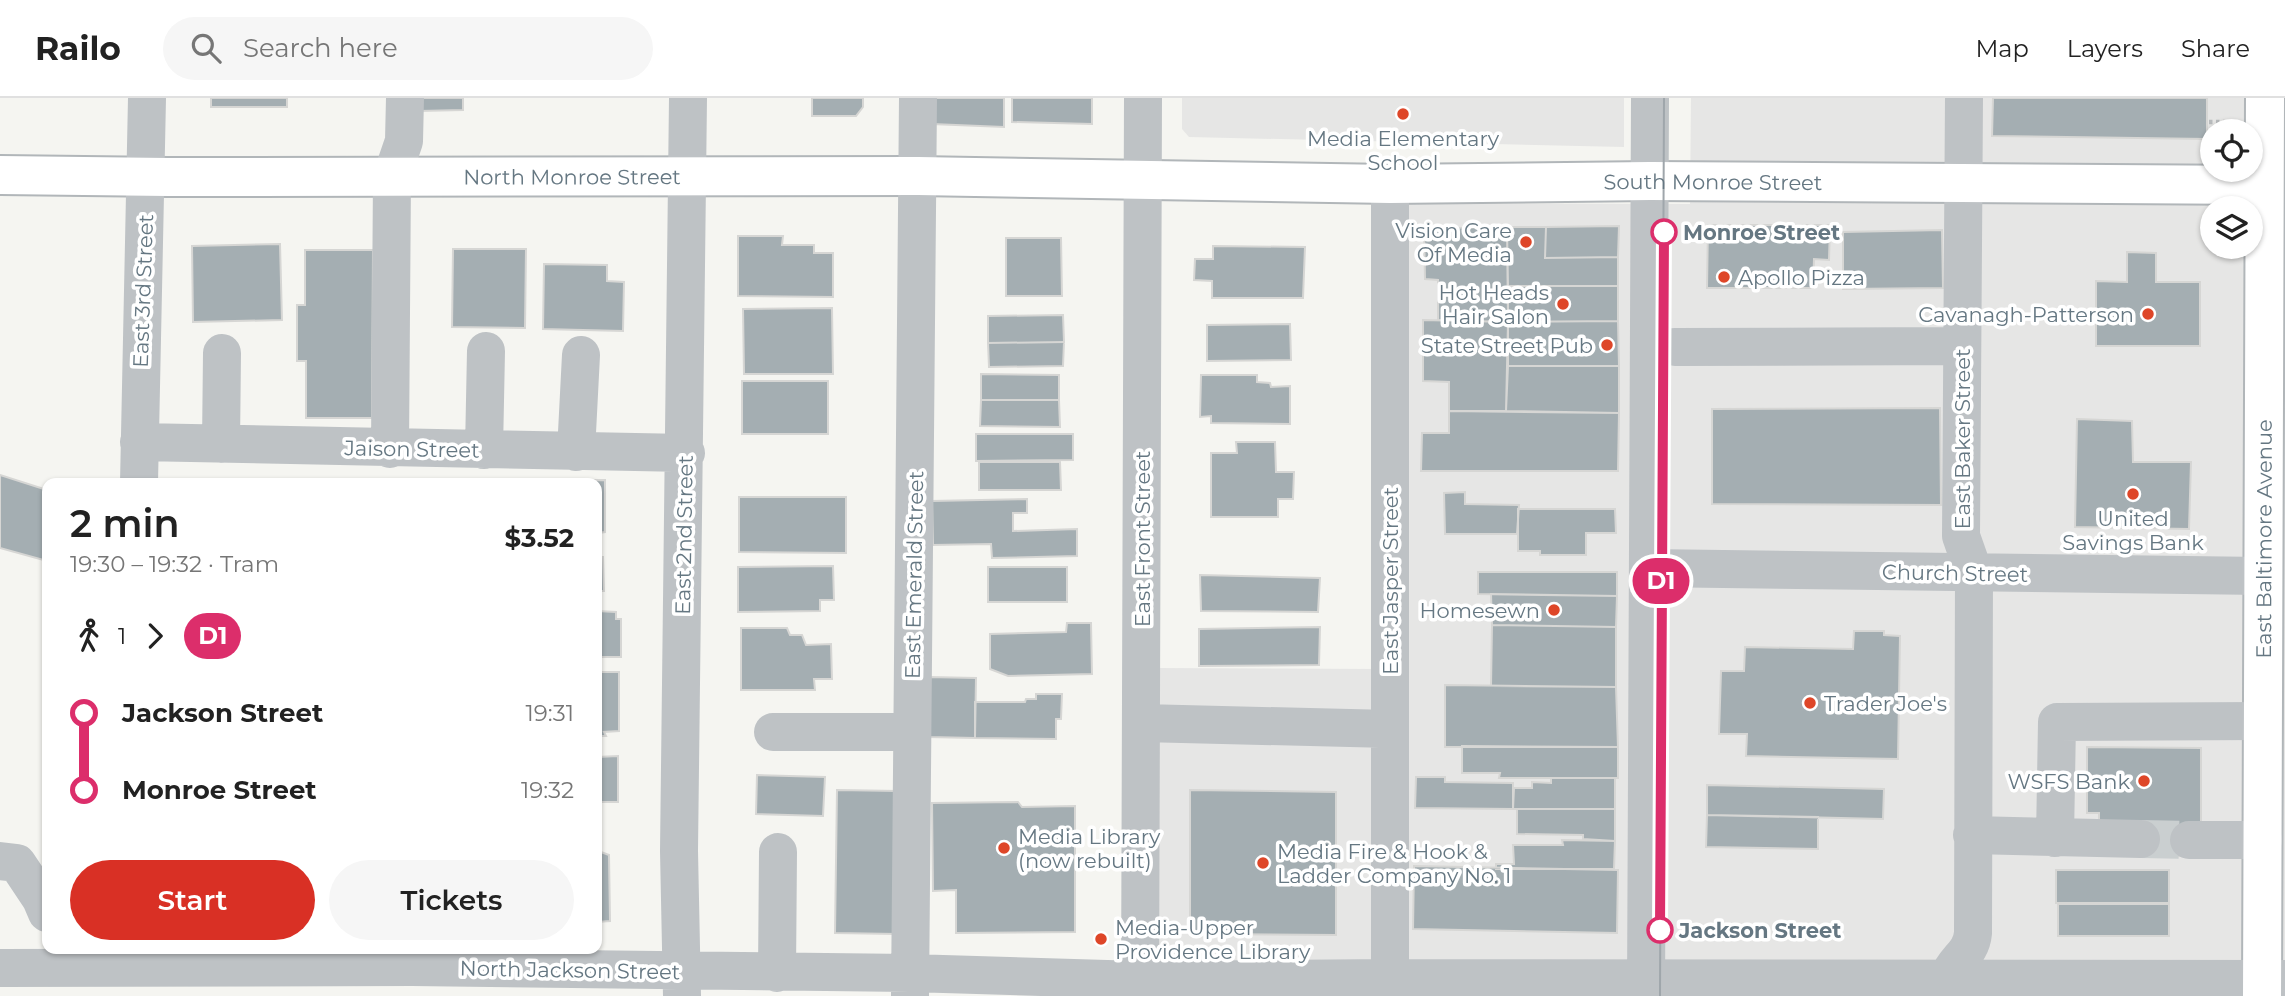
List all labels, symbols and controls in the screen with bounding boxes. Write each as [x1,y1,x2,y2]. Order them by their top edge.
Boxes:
search box [163,17,653,80]
text: Railo [35,28,121,68]
icon: search [187,29,225,67]
text: Search here [243,32,398,64]
text: Map [1975,34,2029,63]
text: Layers [2067,34,2143,63]
text: Share [2181,34,2250,63]
marker: Media Elementary School [1395,106,1411,122]
map controls [2200,119,2263,259]
button: locate [2200,119,2263,182]
place label: Media Elementary School [1307,126,1500,175]
street label: North Monroe Street [463,164,681,189]
street label: South Monroe Street [1603,168,1822,195]
button: layers [2200,196,2263,259]
street label: East 3rd Street [128,214,158,368]
place label: Vision Care Of Media [1395,218,1512,267]
marker: Monroe Street [1651,219,1677,245]
place label: Monroe Street [1683,220,1840,245]
marker: Vision Care Of Media [1518,234,1534,250]
place label: Apollo Pizza [1738,265,1865,290]
marker: Apollo Pizza [1716,269,1732,285]
place label: Hot Heads Hair Salon [1438,280,1549,329]
marker: Hot Heads Hair Salon [1555,296,1571,312]
place label: Cavanagh-Patterson [1918,302,2134,327]
marker: Cavanagh-Patterson [2140,306,2156,322]
place label: State Street Pub [1421,333,1593,358]
marker: State Street Pub [1599,337,1615,353]
street label: East Baker Street [1950,349,1975,530]
street label: East Baltimore Avenue [2251,419,2276,659]
street label: Jaison Street [343,435,480,463]
street label: East Front Street [1130,451,1155,627]
street label: East 2nd Street [670,455,698,615]
street label: East Emerald Street [900,471,928,679]
marker: United Savings Bank [2125,486,2141,502]
street label: East Jasper Street [1378,487,1403,675]
text: 2 min [70,500,180,547]
place label: United Savings Bank [2062,506,2204,555]
text: $3.52 [505,522,574,554]
text: 19:30 – 19:32 · Tram [70,550,279,578]
line badge: D1 [1630,558,1692,604]
street label: Church Street [1882,559,2028,587]
text: D1 [1647,566,1676,595]
place label: Homesewn [1419,598,1540,623]
marker: Homesewn [1546,602,1562,618]
icon: walk [70,617,108,655]
icon: forward [136,617,174,655]
text: D1 [198,621,227,650]
text: 1 [118,622,126,650]
place label: Trader Joe's [1824,691,1947,716]
marker: Trader Joe's [1802,695,1818,711]
text: Jackson Street [122,697,323,729]
text: 19:31 [526,699,574,727]
place label: WSFS Bank [2007,769,2130,794]
marker: WSFS Bank [2136,773,2152,789]
text: Monroe Street [122,774,317,806]
text: 19:32 [521,776,574,804]
place label: Media Library (now rebuilt) [1018,824,1161,873]
place label: Media Fire & Hook & Ladder Company No. 1 [1277,839,1511,888]
marker: Media Library (now rebuilt) [996,840,1012,856]
marker: Media Fire & Hook & Ladder Company No. 1 [1255,855,1271,871]
button: Start [70,860,315,940]
button: Tickets [329,860,574,940]
place label: Media-Upper Providence Library [1115,915,1311,964]
marker: Jackson Street [1647,917,1673,943]
place label: Jackson Street [1678,918,1842,943]
marker: Media-Upper Providence Library [1093,931,1109,947]
street label: North Jackson Street [460,956,680,984]

